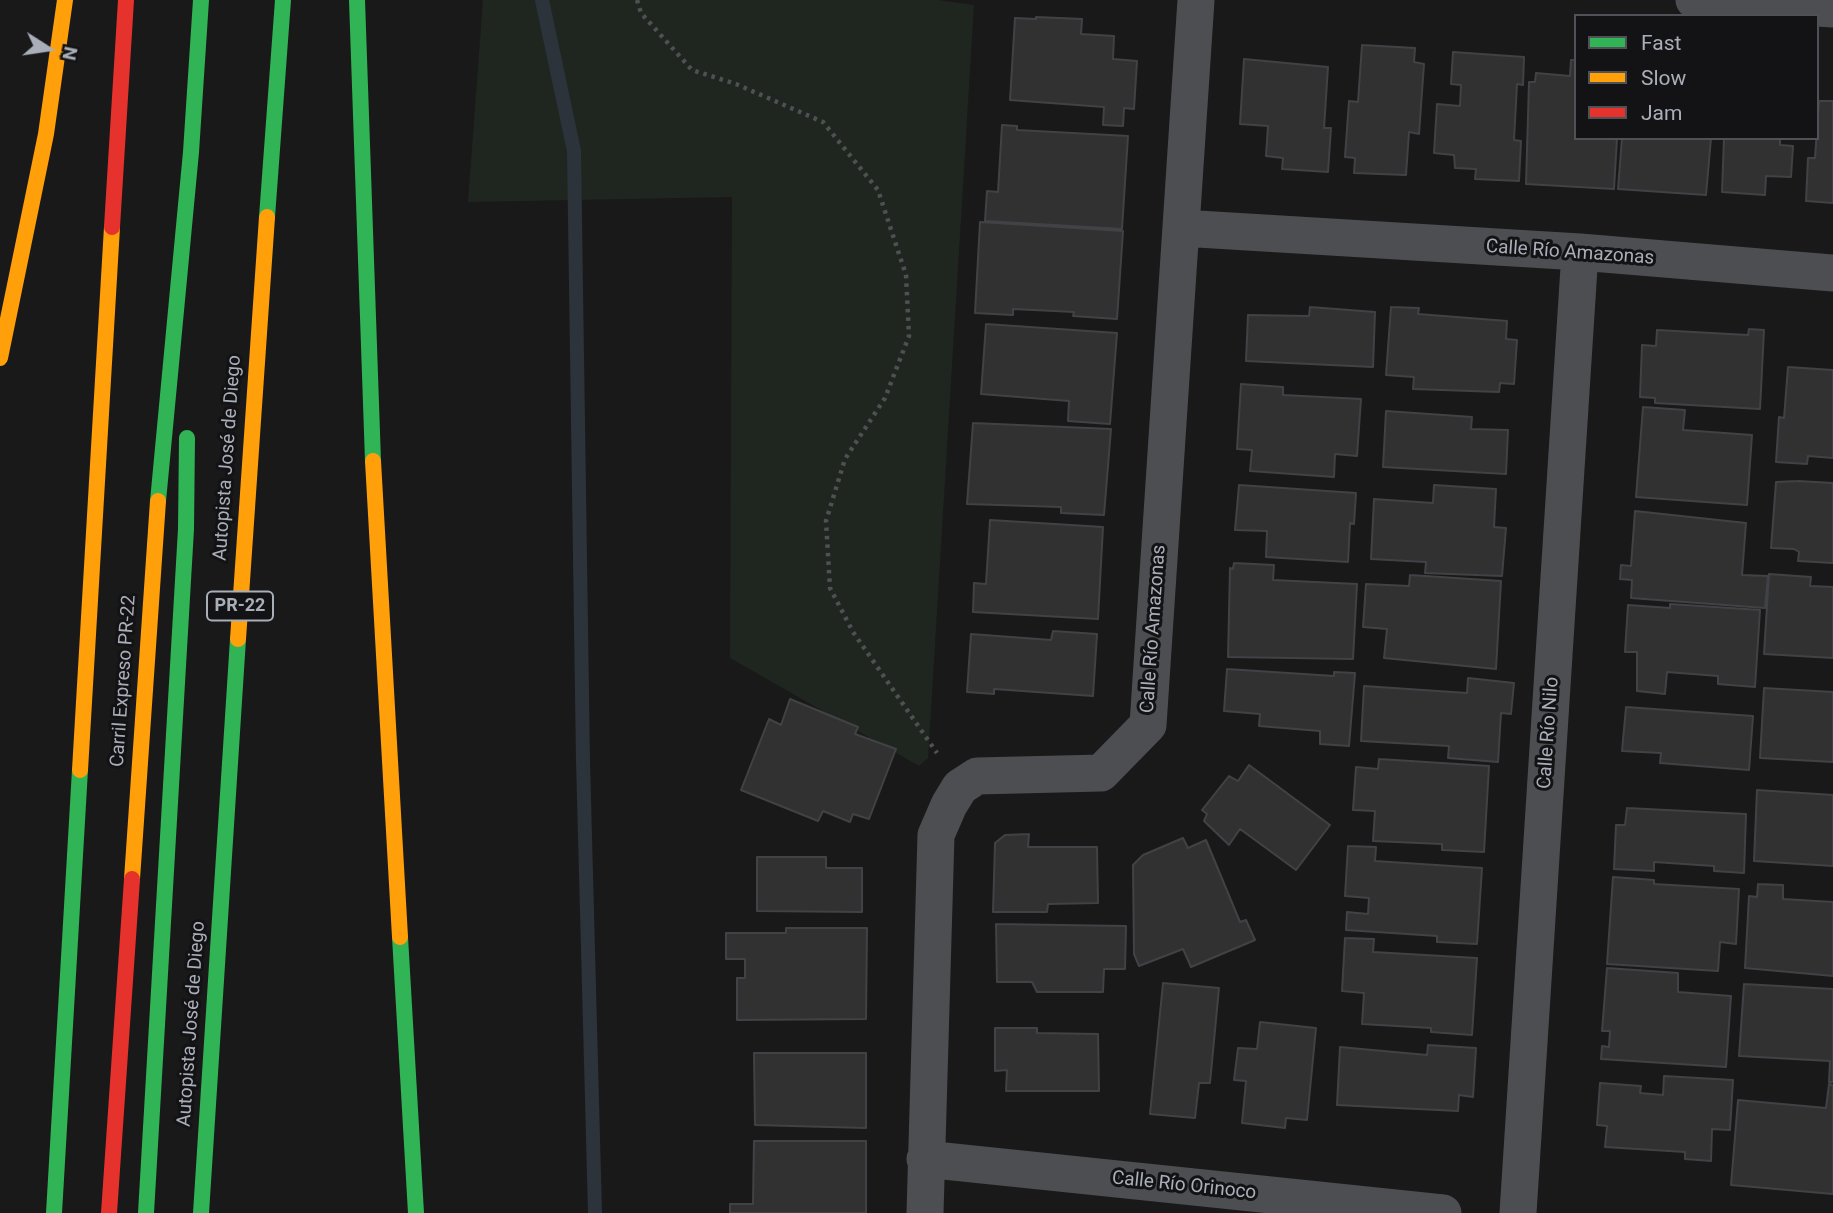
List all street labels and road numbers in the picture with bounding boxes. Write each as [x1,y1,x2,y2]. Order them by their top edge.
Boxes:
street label: Calle Río Amazonas [1485,236,1655,270]
street label: Autopista José de Diego [209,354,247,562]
street label: Calle Río Amazonas [1137,544,1171,714]
road number: PR-22 [207,592,273,620]
street label: Carril Expreso PR-22 [107,594,141,768]
street label: Calle Río Nilo [1534,676,1564,790]
street label: Autopista José de Diego [173,920,211,1128]
street label: Calle Río Orinoco [1111,1167,1257,1205]

